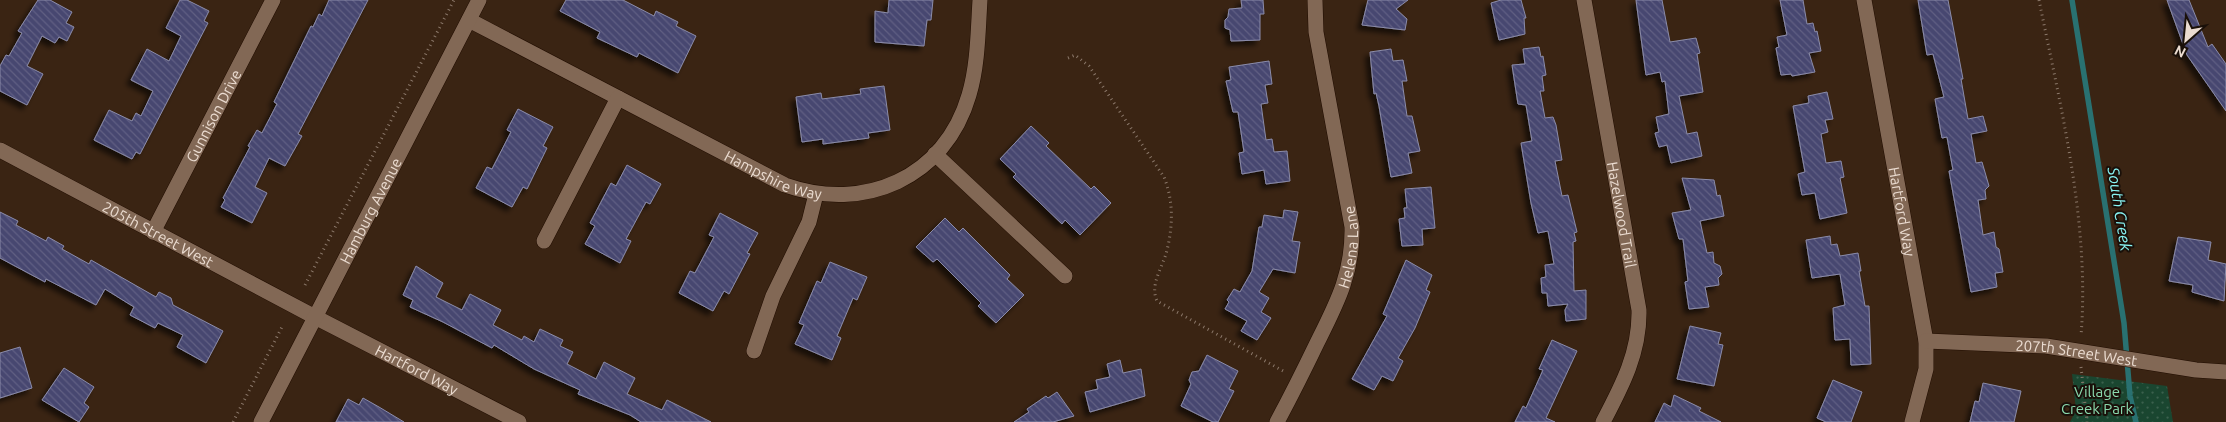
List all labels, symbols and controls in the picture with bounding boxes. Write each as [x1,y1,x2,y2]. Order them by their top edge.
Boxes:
north arrow [2161,15,2211,65]
text: N [2172,42,2188,61]
street label: Gunnison Drive [182,66,244,165]
street label: Hampshire Way [722,147,823,202]
street label: Hamburg Avenue [336,155,405,266]
street label: Hazelwood Trail [1604,160,1640,269]
street label: Hartford Way [1886,165,1919,258]
water label: South Creek [2104,165,2136,253]
street label: 205th Street West [100,198,217,270]
street label: Helena Lane [1334,205,1361,290]
street label: 207th Street West [2015,336,2139,369]
street label: Hartford Way [373,341,461,398]
park label: Village Creek Park [2061,383,2134,417]

